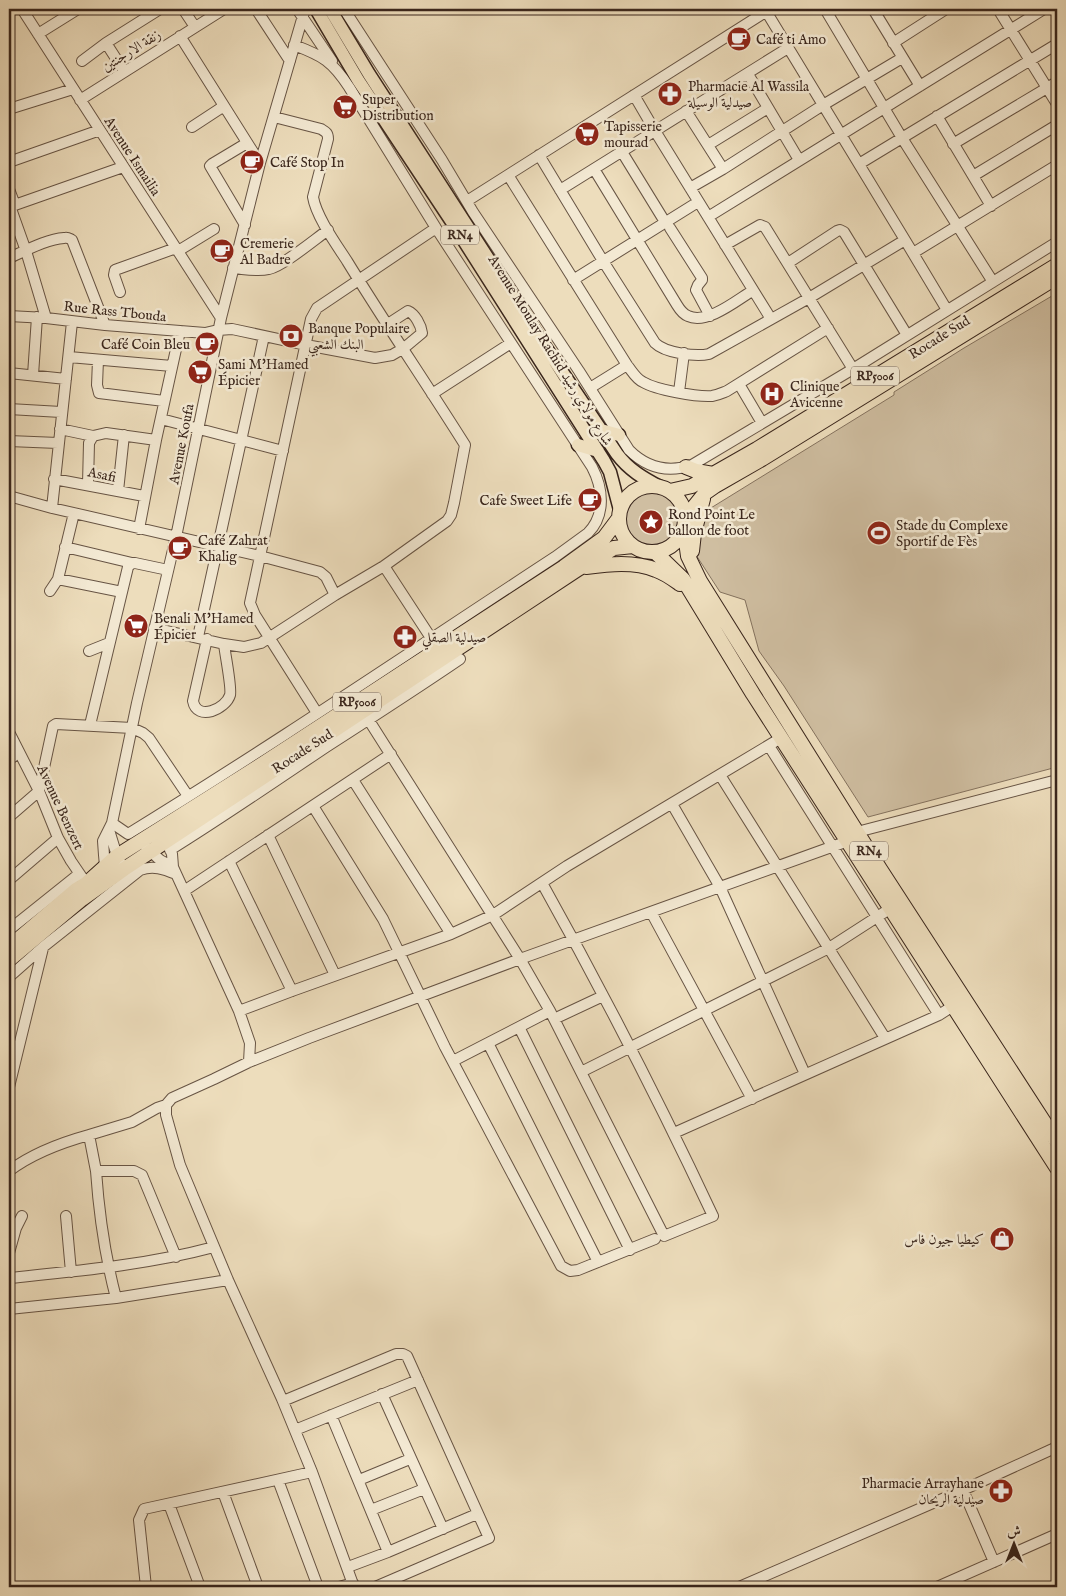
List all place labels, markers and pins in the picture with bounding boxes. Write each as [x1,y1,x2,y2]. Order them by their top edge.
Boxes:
cafe icon: Café ti Amo [726,26,752,52]
place label: Café ti Amo [756,31,826,49]
place label: Pharmacie Al Wassila صيدلية الوسيلة [687,78,810,112]
pharmacy icon: Pharmacie Al Wassila صيدلية الوسيلة [657,81,683,107]
place label: Super Distribution [362,91,434,125]
supermarket icon: Super Distribution [332,94,358,120]
place label: Tapisserie mourad [604,118,663,152]
supermarket icon: Tapisserie mourad [574,121,600,147]
cafe icon: Café Stop In [239,149,265,175]
place label: Café Stop In [270,154,345,172]
place label: Cremerie Al Badre [239,235,295,269]
cafe icon: Cremerie Al Badre [209,238,235,264]
place label: Banque Populaire البنك الشعبي [308,320,410,357]
bank icon: Banque Populaire البنك الشعبي [278,323,304,349]
cafe icon: Café Coin Bleu [194,331,220,357]
place label: Café Coin Bleu [101,336,190,354]
place label: Sami M'Hamed Épicier [218,356,309,390]
supermarket icon: Sami M'Hamed Épicier [187,359,213,385]
place label: Clinique Avicenne [789,378,843,412]
hospital icon: Clinique Avicenne [759,381,785,407]
cafe icon: Cafe Sweet Life [577,487,603,513]
place label: Cafe Sweet Life [479,492,573,510]
place label: Rond Point Le ballon de foot [668,506,755,540]
place icon: Rond Point Le ballon de foot [638,509,664,535]
place label: Stade du Complexe Sportif de Fès [896,517,1009,551]
sports icon: Stade du Complexe Sportif de Fès [866,520,892,546]
place label: Café Zahrat Khalig [198,532,268,566]
cafe icon: Café Zahrat Khalig [167,535,193,561]
place label: Benali M'Hamed Épicier [154,610,254,644]
supermarket icon: Benali M'Hamed Épicier [123,613,149,639]
pharmacy icon: صيدلية الصقلي [392,624,418,650]
place label: صيدلية الصقلي [422,629,486,650]
shop icon: كيطيا جيون فاس [989,1226,1015,1252]
place label: كيطيا جيون فاس [904,1231,984,1249]
place label: Pharmacie Arrayhane صيدلية الريحان [861,1475,985,1509]
pharmacy icon: Pharmacie Arrayhane صيدلية الريحان [988,1478,1014,1504]

